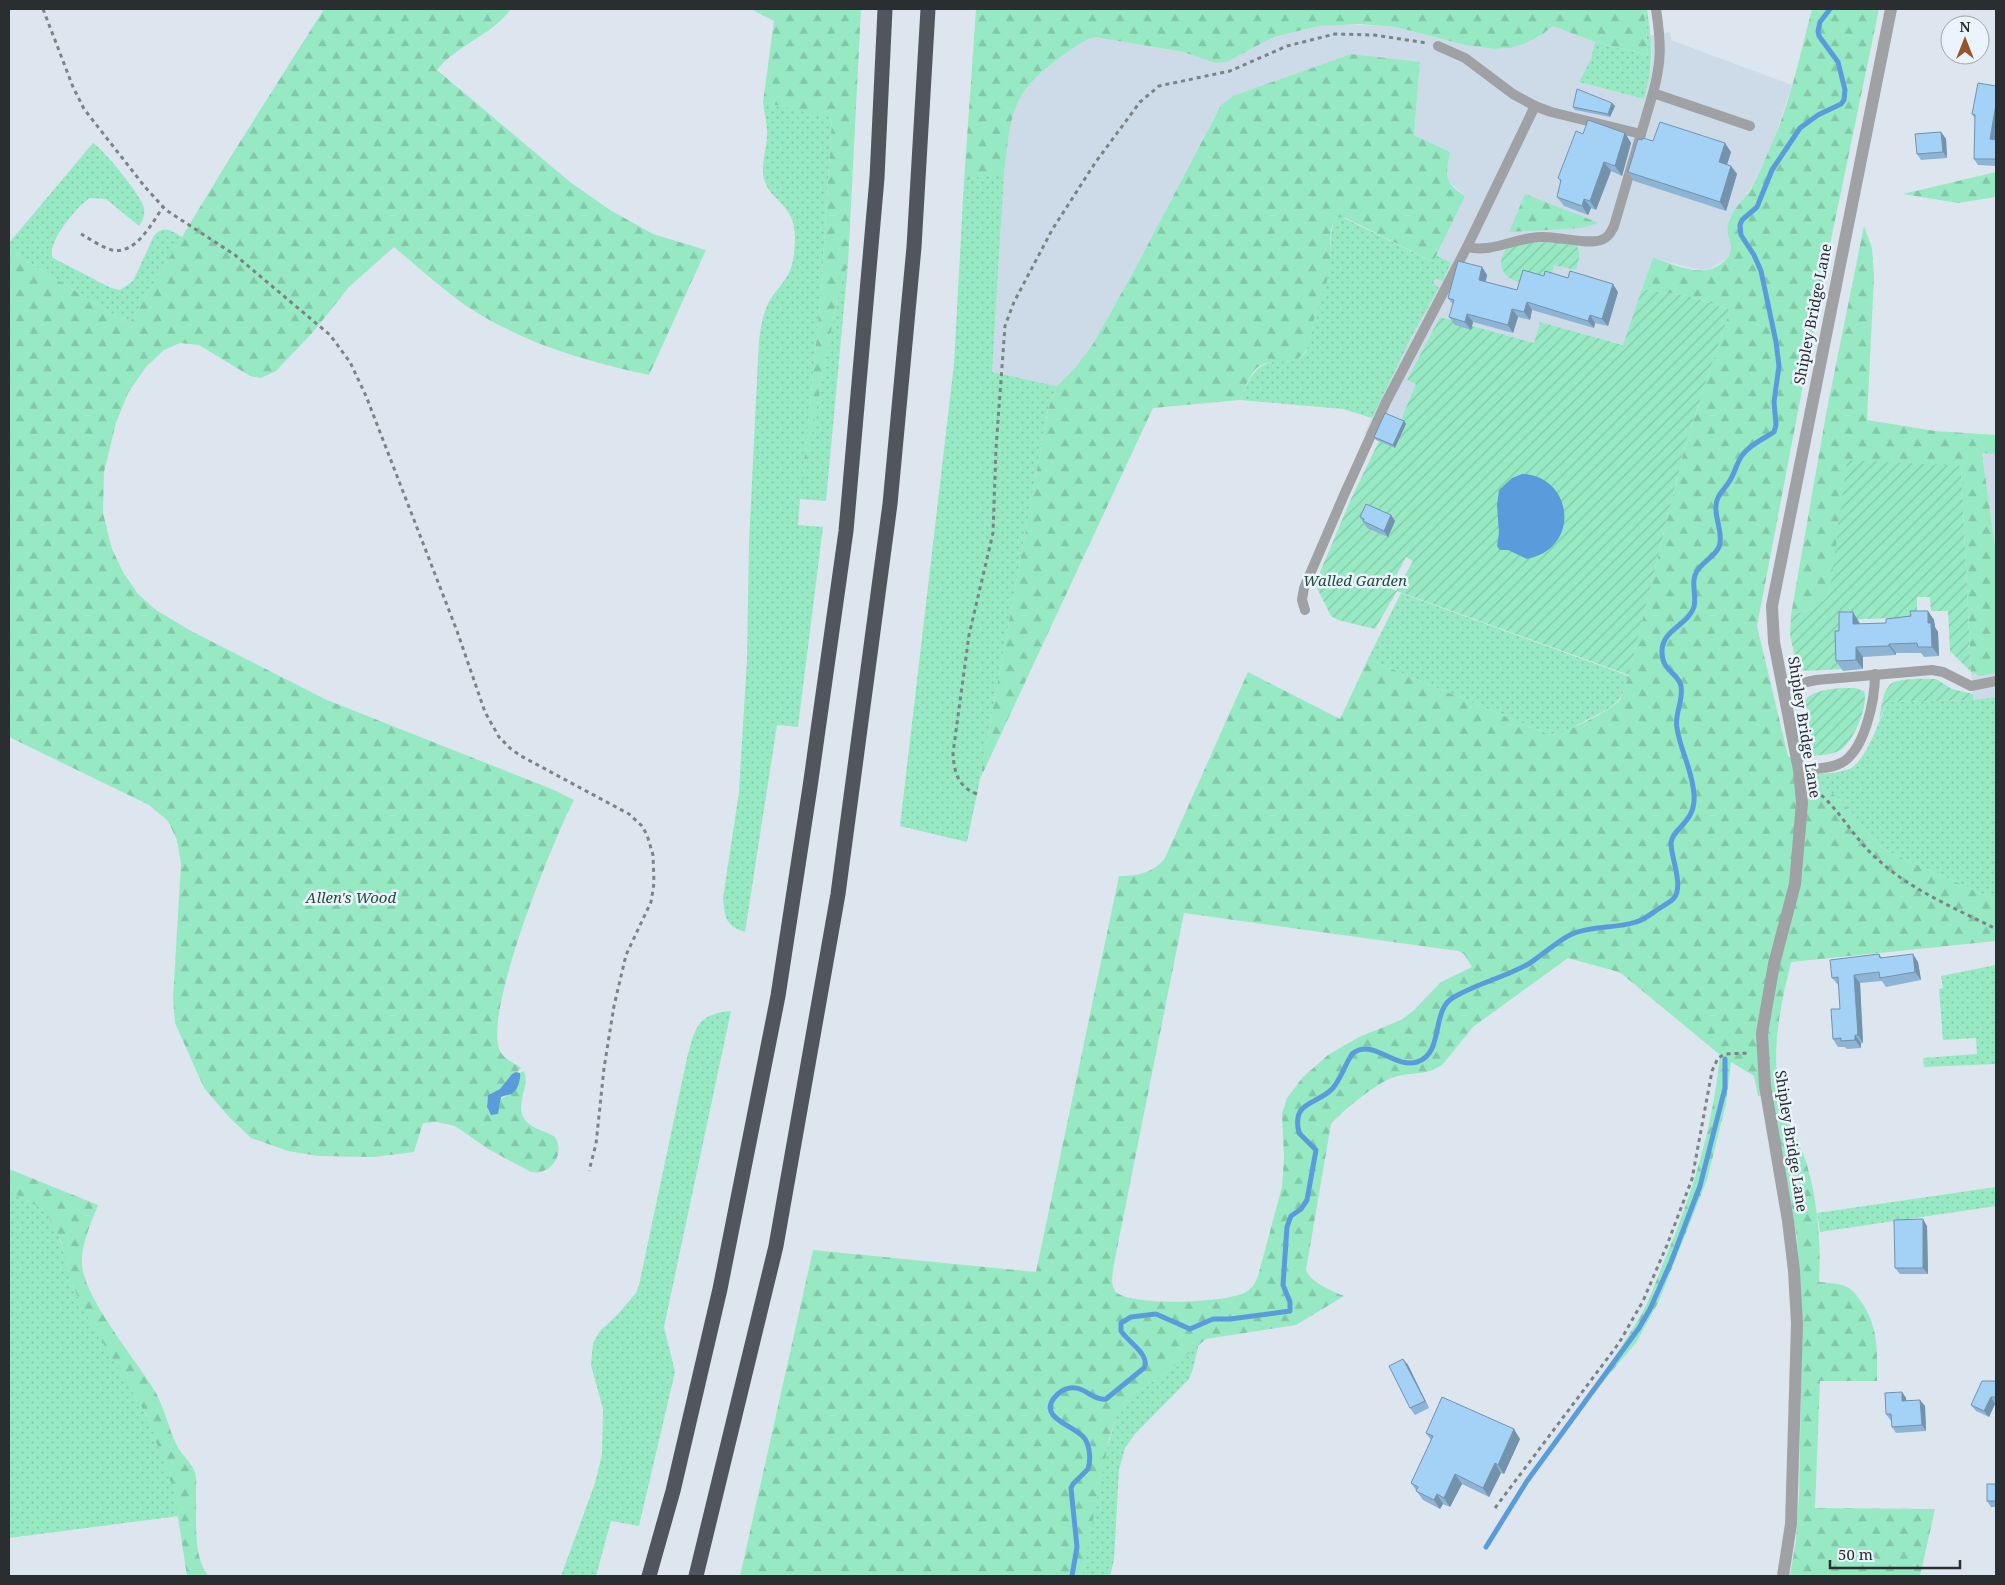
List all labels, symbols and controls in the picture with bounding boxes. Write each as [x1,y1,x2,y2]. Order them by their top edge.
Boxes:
north arrow [1940,15,1990,65]
text: N [1959,17,1971,36]
street label: Shipley Bridge Lane [1789,242,1835,386]
park label: Walled Garden [1303,570,1407,590]
street label: Shipley Bridge Lane [1784,655,1826,799]
park label: Allen's Wood [305,887,396,907]
street label: Shipley Bridge Lane [1771,1069,1813,1213]
scale bar [1830,1538,1960,1570]
text: 50 m [1838,1544,1873,1564]

